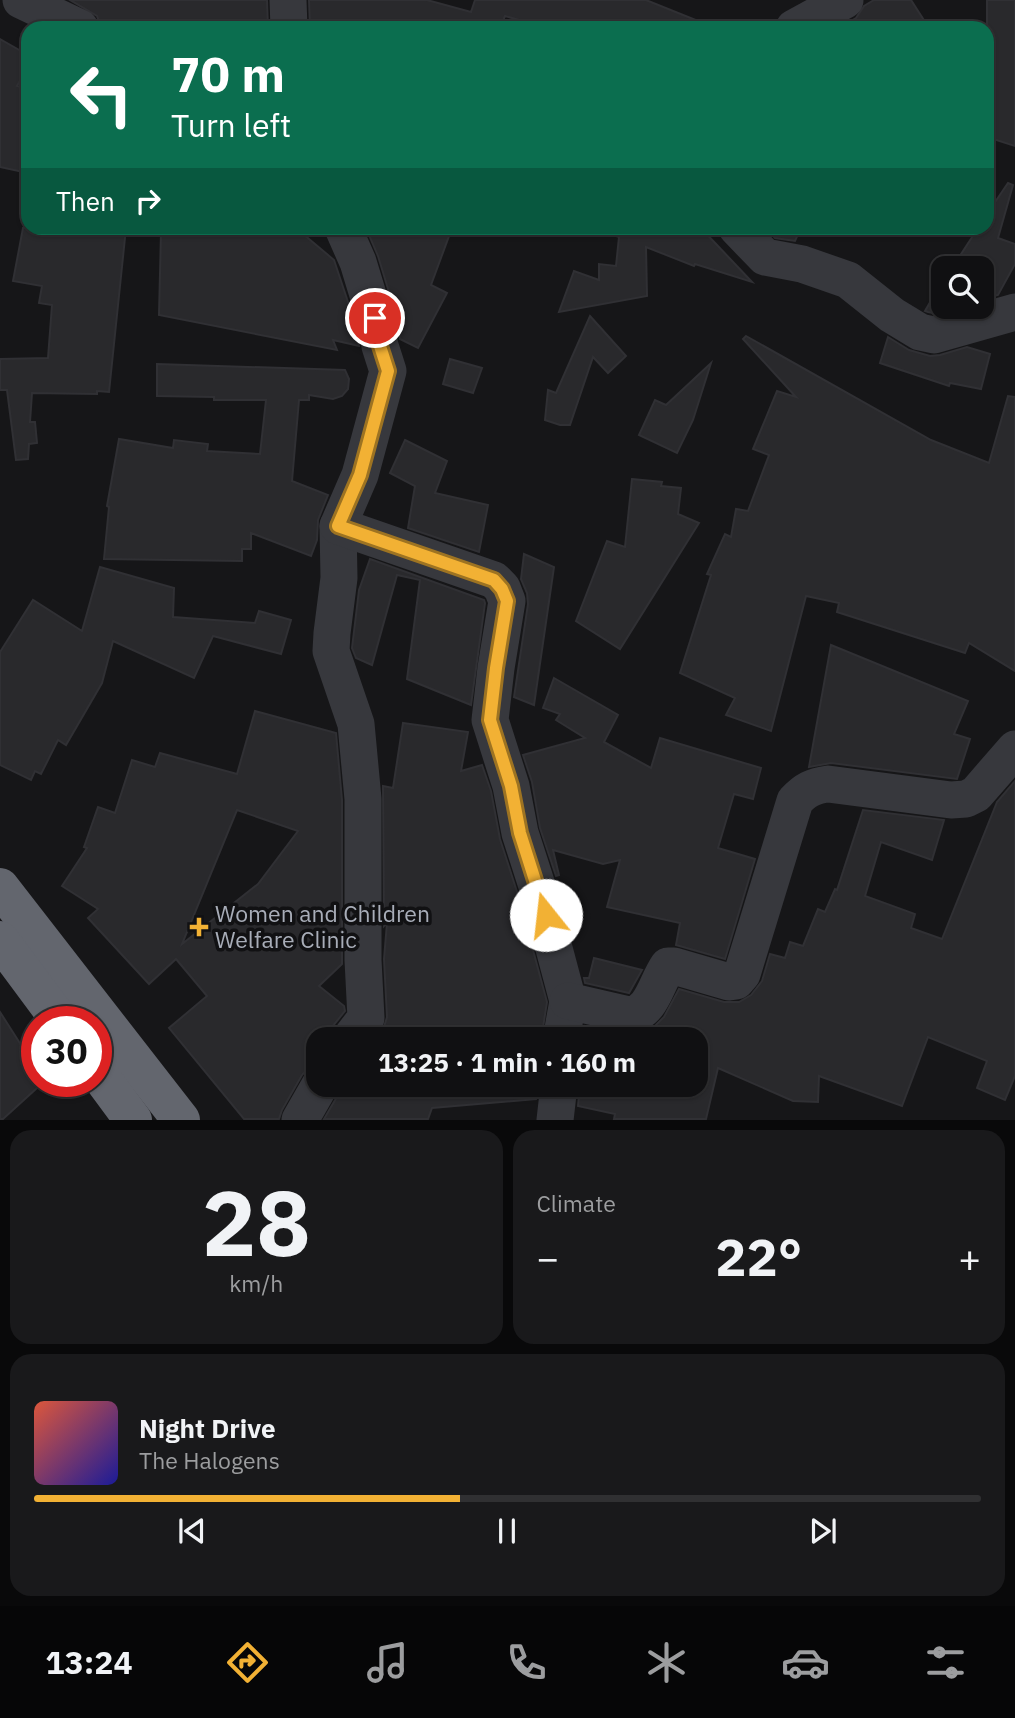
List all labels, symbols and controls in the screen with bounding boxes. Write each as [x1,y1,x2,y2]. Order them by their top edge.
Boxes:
text: 70 m [171,42,285,105]
icon: left [56,49,147,140]
text: Turn left [171,104,291,146]
icon: right [129,182,167,220]
text: Then [56,184,115,218]
map controls [931,256,994,319]
button: search [931,256,994,319]
pin [345,288,405,348]
icon: arrive [356,299,394,337]
position arrow [509,878,583,952]
place label: Women and Children Welfare Clinic [215,898,430,954]
marker: Women and Children Welfare Clinic [189,917,209,937]
speed limit sign: 30 [21,1006,112,1097]
text: 13:25 · 1 min · 160 m [378,1045,636,1079]
text: 28 [202,1163,311,1281]
text: Climate [537,1188,616,1218]
text: 22° [715,1223,802,1290]
text: − [537,1233,559,1282]
text: + [958,1233,981,1282]
text: km/h [229,1268,283,1298]
text: Night Drive [139,1411,276,1445]
text: The Halogens [139,1445,280,1475]
icon: previous [173,1512,211,1550]
icon: pause [488,1512,526,1550]
icon: next [804,1512,842,1550]
icon: directions [223,1638,272,1687]
icon: music [363,1638,412,1687]
icon: phone [502,1638,551,1687]
icon: climate [642,1638,691,1687]
icon: car [781,1638,830,1687]
icon: filters [921,1638,970,1687]
text: 13:24 [45,1641,133,1683]

